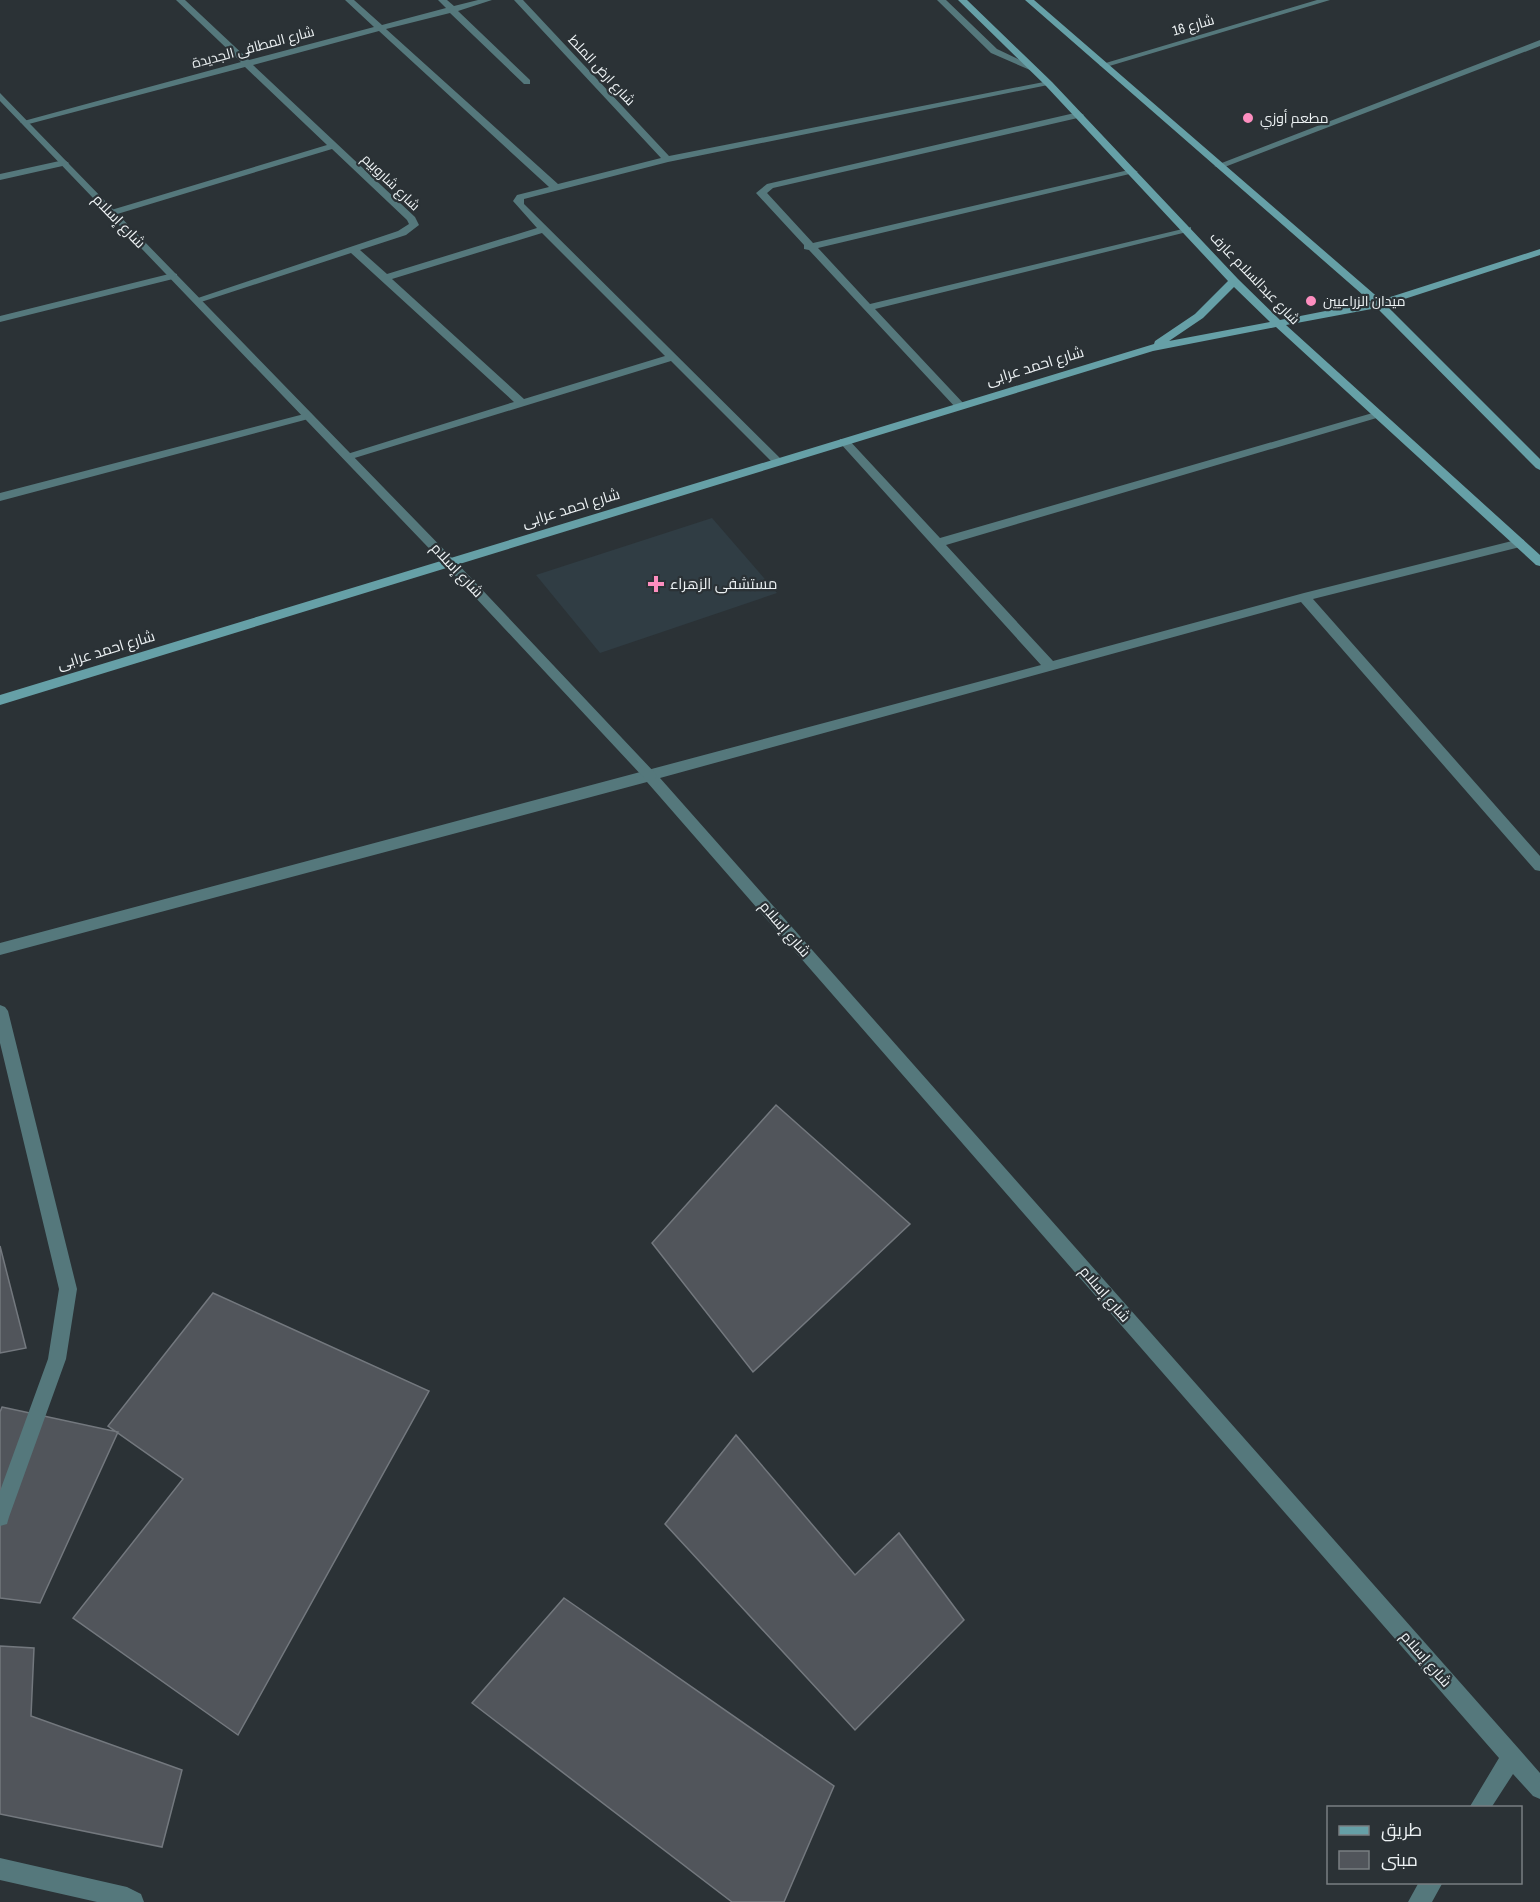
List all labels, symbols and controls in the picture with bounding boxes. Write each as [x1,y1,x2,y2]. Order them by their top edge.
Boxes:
street label: شارع 16 [1170,10,1216,40]
street label: شارع المطافى الجديدة [190,22,316,72]
street label: شارع ارض الملط [565,31,639,109]
place label: مطعم أوزي [1260,109,1328,130]
marker: مطعم أوزي [1241,111,1255,125]
street label: شارع شاروبيم [357,150,424,215]
street label: شارع إسلام [87,189,151,253]
street label: شارع عبدالسلام عارف [1206,228,1304,329]
place label: ميدان الزراعيين [1323,292,1405,310]
marker: ميدان الزراعيين [1304,294,1318,308]
street label: شارع احمد عرابى [983,341,1087,391]
street label: شارع احمد عرابى [519,483,623,533]
street label: شارع إسلام [426,537,488,603]
place label: مستشفى الزهراء [670,573,777,594]
marker: مستشفى الزهراء [647,575,665,593]
street label: شارع احمد عرابى [54,625,158,675]
street label: شارع إسلام [754,896,816,962]
street label: شارع إسلام [1074,1261,1136,1327]
street label: شارع إسلام [1395,1626,1457,1692]
legend [1327,1806,1522,1884]
text: طريق [1381,1817,1422,1842]
text: مبنى [1381,1847,1418,1872]

